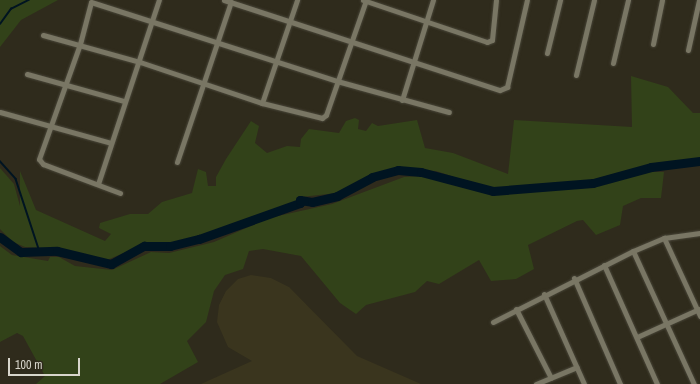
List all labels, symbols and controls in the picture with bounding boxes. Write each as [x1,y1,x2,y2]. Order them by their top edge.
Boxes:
scale bar [10,350,82,376]
text: 100 m [15,357,42,373]

